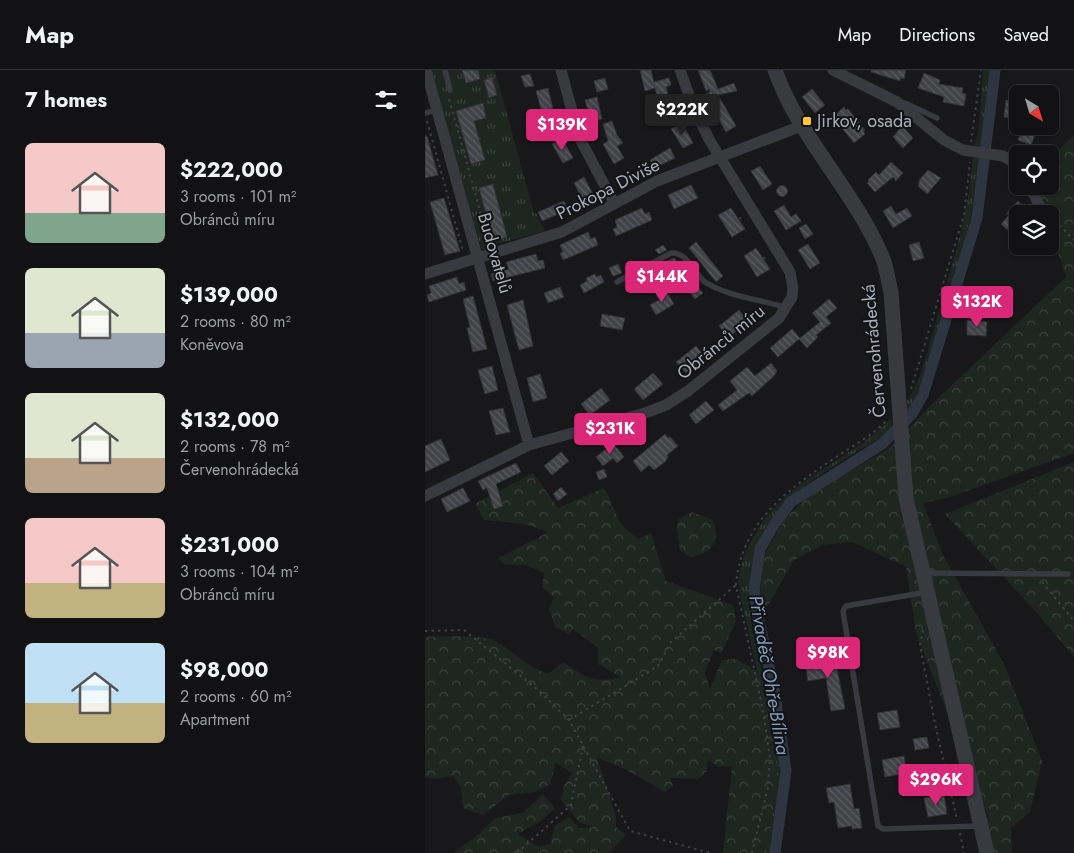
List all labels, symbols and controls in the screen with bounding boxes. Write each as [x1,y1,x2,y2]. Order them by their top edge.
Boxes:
text: Map [25,17,74,52]
text: Map [838,22,871,48]
text: Directions [899,22,975,48]
text: Saved [1003,22,1049,48]
text: 7 homes [25,85,107,115]
north arrow [1009,85,1059,135]
map controls [1009,85,1059,255]
icon: filters [372,86,400,114]
pin: $222K [647,93,717,136]
text: $222K [656,98,708,121]
pin: $139K [527,108,597,151]
place label: Jirkov, osada [815,108,912,134]
text: $139K [537,113,587,136]
marker: Jirkov, osada [801,115,813,127]
button: locate [1009,145,1059,195]
street label: Prokopa Diviše [552,152,664,226]
text: $222,000 [180,155,283,185]
icon: home [65,163,125,223]
text: 3 rooms · 101 m² [180,185,296,208]
button: layers [1009,205,1059,255]
text: Obránců míru [180,208,275,231]
street label: Budovatelů [471,209,519,297]
pin: $144K [627,260,697,303]
text: $144K [636,265,688,288]
text: $139,000 [180,280,278,310]
street label: Červenohrádecká [855,283,893,419]
pin: $132K [942,286,1012,328]
icon: home [65,288,125,348]
text: $132K [952,290,1002,313]
street label: Obránců míru [671,298,771,386]
text: 2 rooms · 80 m² [180,310,291,333]
text: Koněvova [180,333,244,356]
text: $132,000 [180,405,279,435]
pin: $231K [575,412,645,455]
icon: home [65,413,125,473]
text: $231K [585,417,635,440]
text: 2 rooms · 78 m² [180,435,290,458]
text: Červenohrádecká [180,458,299,481]
text: $231,000 [180,530,279,560]
icon: home [65,538,125,598]
text: 3 rooms · 104 m² [180,560,299,583]
text: Obránců míru [180,583,275,606]
water label: Přivaděč Ohře-Bílina [742,593,797,758]
pin: $98K [798,636,858,679]
text: $98K [807,641,849,664]
text: $98,000 [180,655,268,685]
icon: home [65,663,125,723]
text: 2 rooms · 60 m² [180,685,292,708]
text: Apartment [180,708,250,731]
pin: $296K [901,764,971,806]
text: $296K [909,768,963,791]

